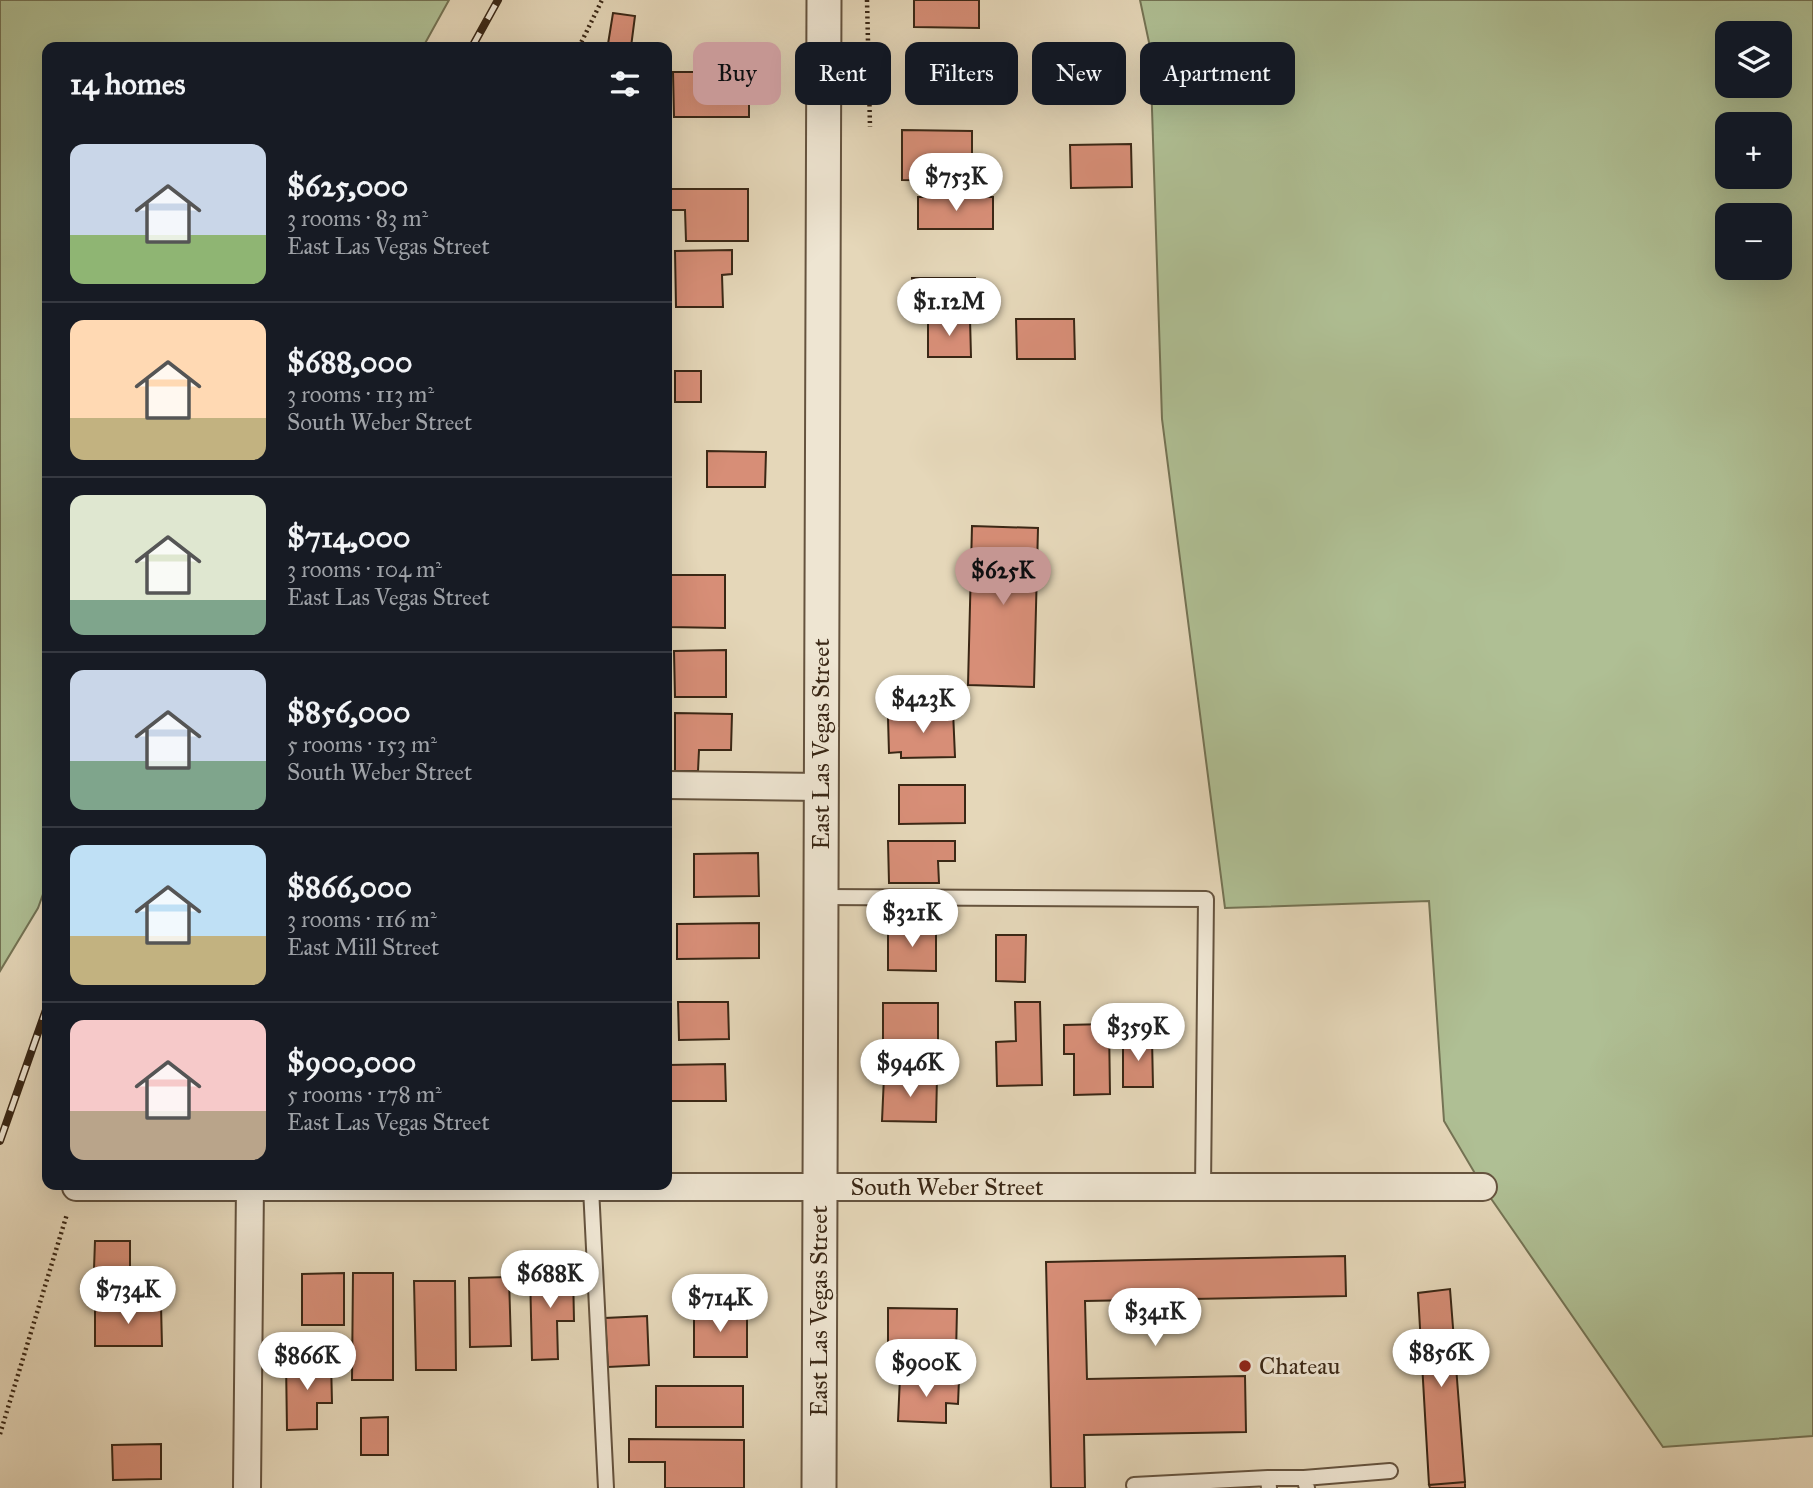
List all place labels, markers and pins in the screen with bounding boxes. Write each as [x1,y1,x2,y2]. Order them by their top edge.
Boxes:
pin: $753K [907,154,1005,213]
pin: $1.12M [892,278,1006,338]
pin: $625K [954,548,1052,607]
pin: $423K [874,676,972,735]
pin: $321K [863,890,961,949]
pin: $359K [1089,1004,1187,1063]
pin: $946K [861,1040,959,1099]
pin: $688K [501,1250,599,1310]
pin: $734K [79,1266,177,1326]
pin: $714K [671,1274,769,1334]
pin: $341K [1106,1288,1204,1348]
pin: $856K [1392,1330,1490,1389]
pin: $866K [258,1332,356,1392]
pin: $900K [877,1340,975,1399]
place label: Chateau [1259,1351,1340,1381]
marker: Chateau [1237,1358,1253,1374]

